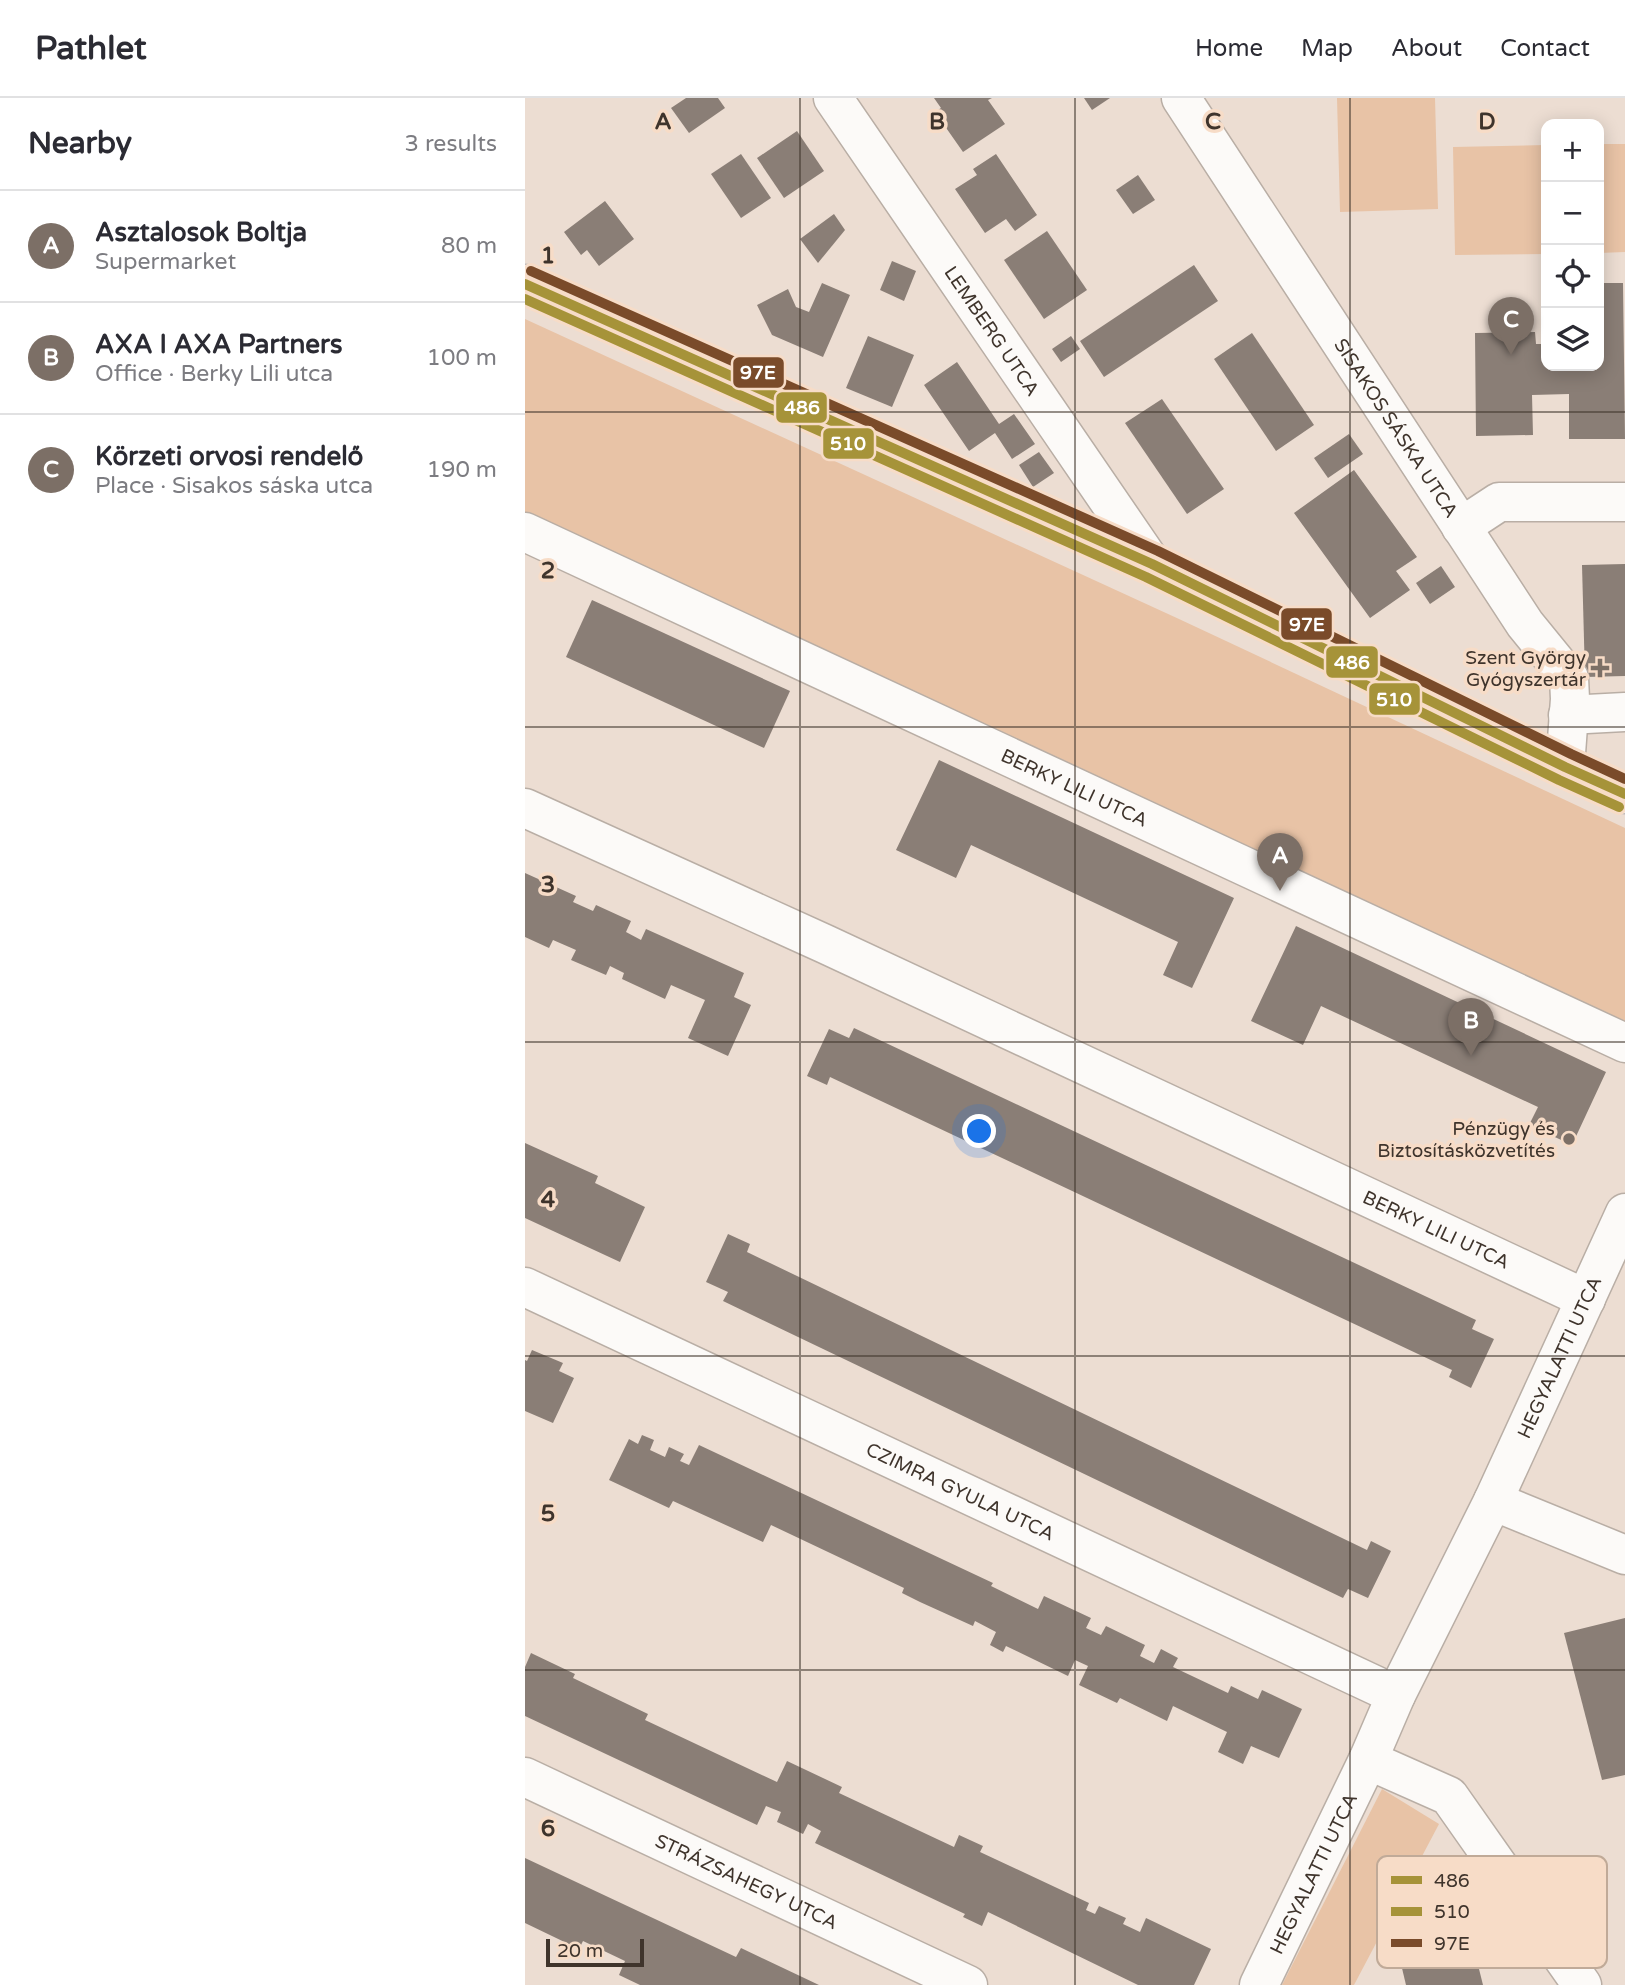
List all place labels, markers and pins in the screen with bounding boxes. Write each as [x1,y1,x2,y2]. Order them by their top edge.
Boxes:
pin: C [1488,297,1534,355]
place label: Szent György Gyógyszertár [1465,647,1587,691]
marker: Szent György Gyógyszertár [1592,660,1608,676]
pin: A [1257,833,1303,891]
pin: B [1448,998,1494,1056]
place label: Pénzügy és Biztosításközvetítés [1377,1118,1555,1162]
marker: Pénzügy és Biztosításközvetítés [1561,1131,1577,1147]

